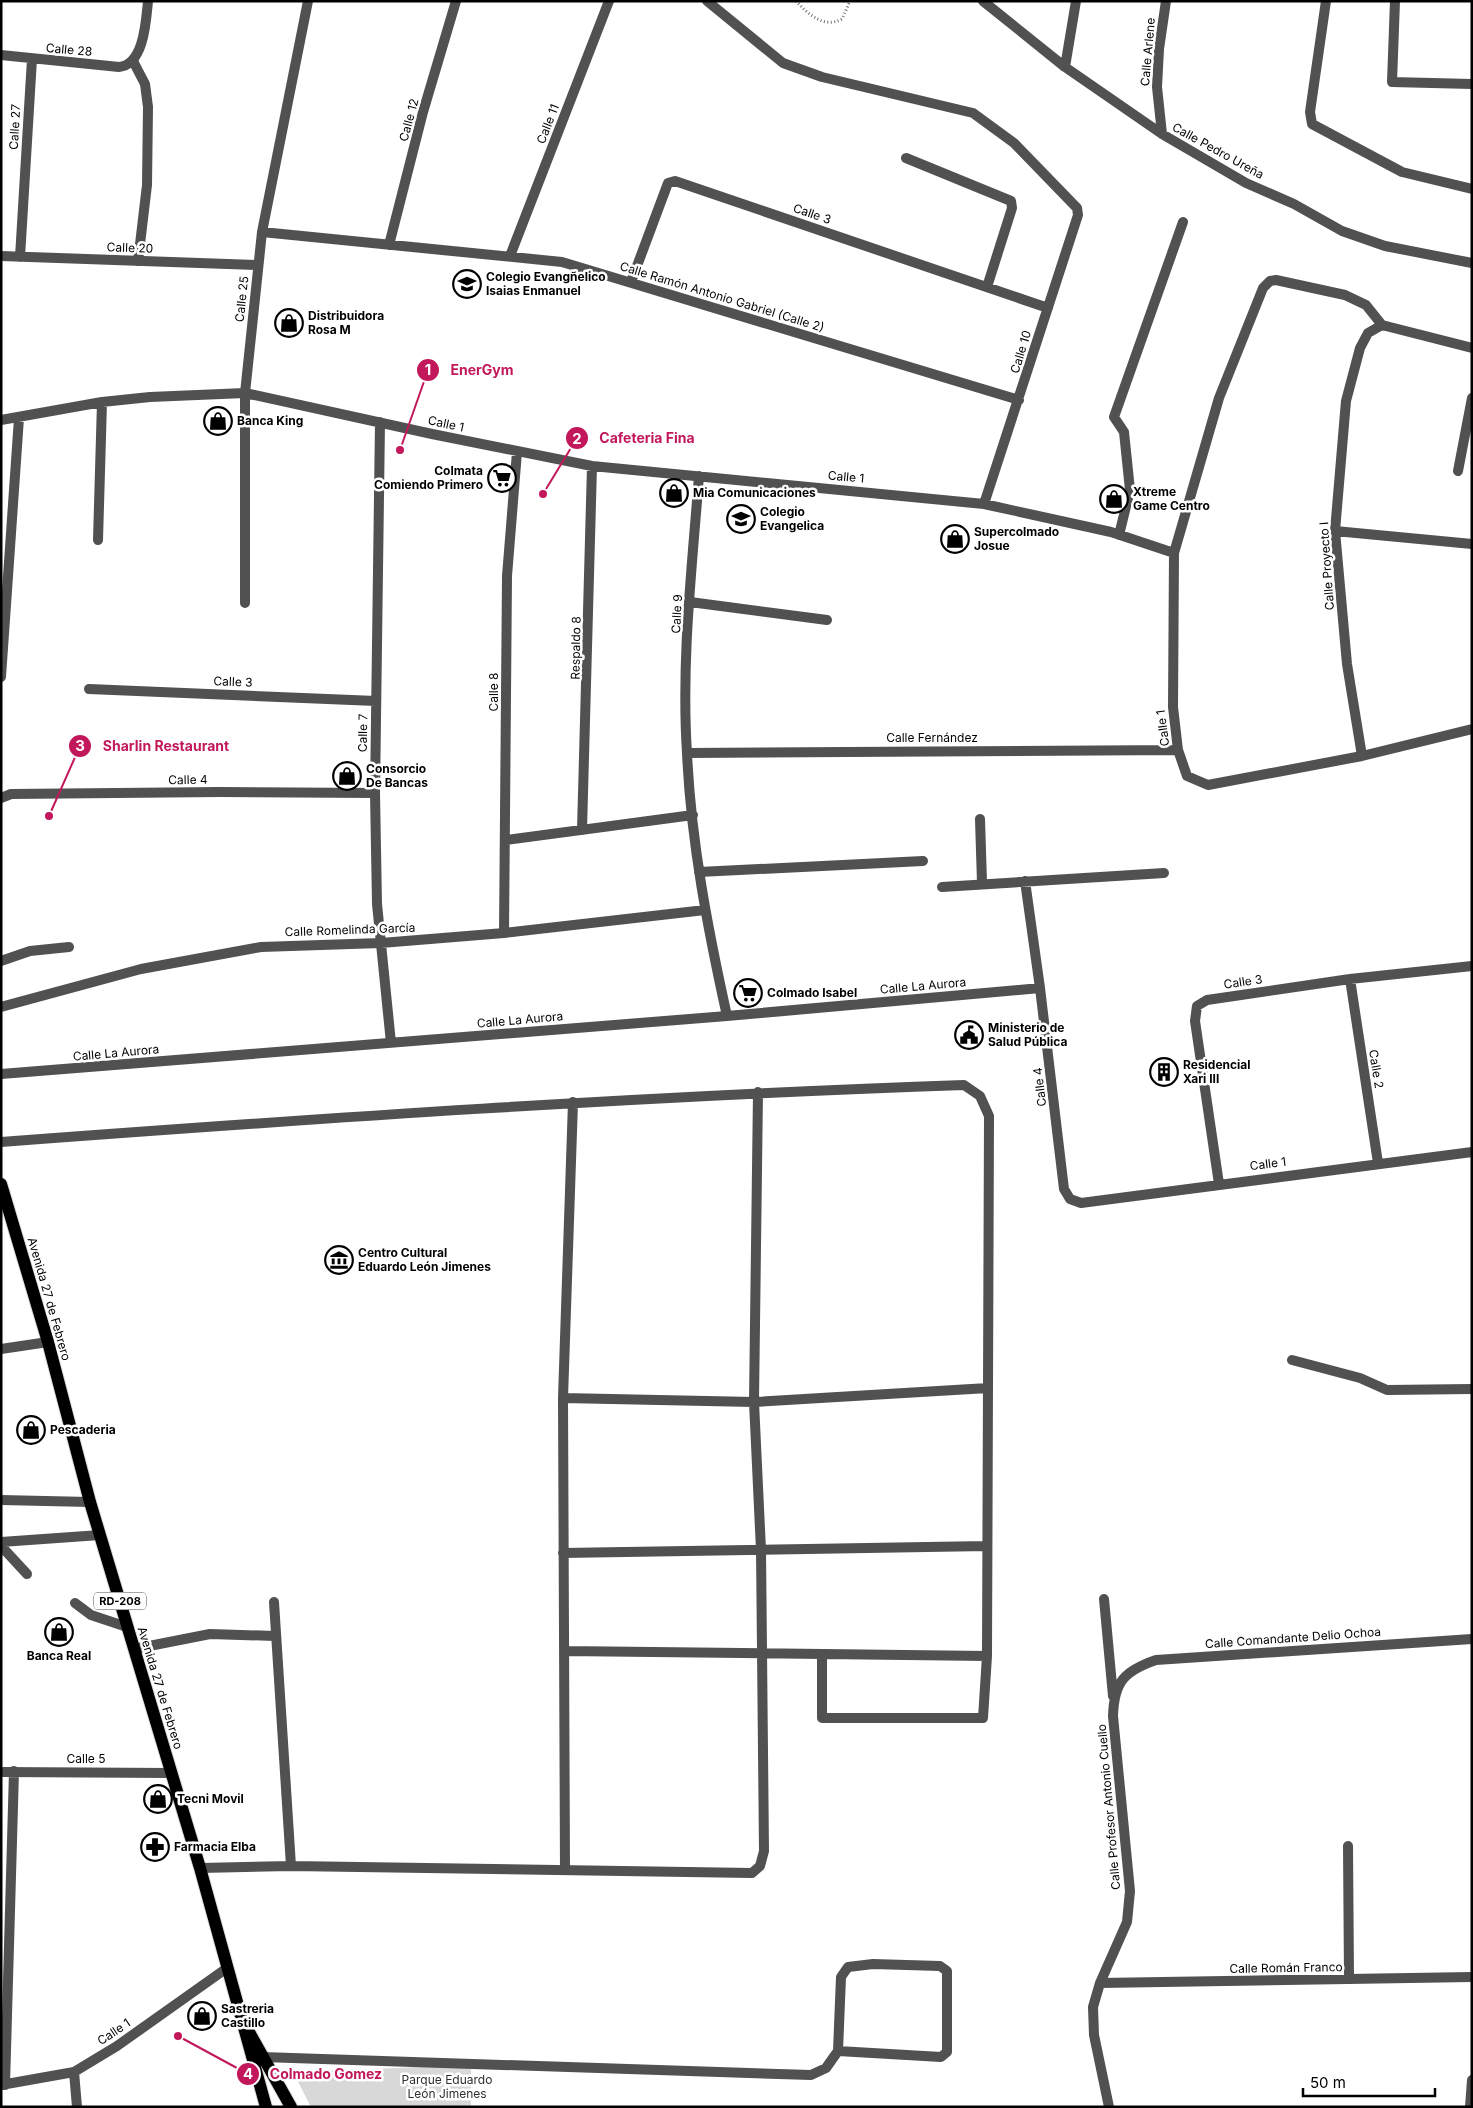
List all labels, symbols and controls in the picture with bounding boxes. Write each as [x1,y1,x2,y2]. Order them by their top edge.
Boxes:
street label: Calle Arlene [1137,17,1158,87]
street label: Calle 28 [45,40,93,59]
street label: Calle 12 [396,97,421,143]
street label: Calle 11 [533,102,562,146]
street label: Calle 27 [6,104,23,150]
street label: Calle Pedro Ureña [1170,119,1267,182]
street label: Calle 3 [791,200,833,227]
street label: Calle 20 [106,239,154,256]
street label: Calle Ramón Antonio Gabriel (Calle 2) [618,258,826,335]
school or university icon: Colegio Evangñelico Isaias Enmanuel [452,269,482,299]
place label: Colegio Evangñelico Isaias Enmanuel [486,269,606,298]
street label: Calle 25 [232,275,251,323]
shop icon: Distribuidora Rosa M [274,308,304,338]
place label: Distribuidora Rosa M [308,308,384,337]
street label: Calle 10 [1007,329,1034,375]
callout: EnerGym [416,355,524,384]
text: 1 [425,360,431,379]
text: EnerGym [451,361,513,378]
shop icon: Banca King [203,406,233,436]
street label: Calle 1 [427,412,466,435]
place label: Banca King [237,413,303,428]
callout: Cafeteria Fina [564,424,705,453]
text: 2 [572,429,582,448]
text: Cafeteria Fina [599,429,695,446]
place label: Colmata Comiendo Primero [374,463,483,492]
supermarket icon: Colmata Comiendo Primero [487,463,517,493]
street label: Calle 1 [827,467,865,486]
shop icon: Mia Comunicaciones [659,478,689,508]
shop icon: Xtreme Game Centro [1099,484,1129,514]
place label: Xtreme Game Centro [1133,484,1210,513]
place label: Mia Comunicaciones [693,485,816,500]
school or university icon: Colegio Evangelica [726,504,756,534]
place label: Colegio Evangelica [760,504,824,533]
street label: Calle Proyecto I [1316,521,1337,611]
shop icon: Supercolmado Josue [940,524,970,554]
place label: Supercolmado Josue [974,524,1059,553]
street label: Calle 9 [668,594,685,634]
street label: Respaldo 8 [567,616,584,680]
street label: Calle 8 [486,672,501,712]
street label: Calle 3 [213,673,253,690]
street label: Calle 1 [1153,709,1172,747]
street label: Calle 7 [355,713,370,752]
street label: Calle Fernández [886,730,978,745]
callout: Sharlin Restaurant [68,732,239,761]
text: 3 [75,736,85,755]
text: Sharlin Restaurant [103,737,229,754]
shop icon: Consorcio De Bancas [332,761,362,791]
place label: Consorcio De Bancas [366,761,428,790]
street label: Calle 4 [168,772,208,787]
street label: Calle Romelinda García [284,920,416,939]
street label: Calle 3 [1223,971,1263,992]
street label: Calle La Aurora [879,974,967,997]
supermarket icon: Colmado Isabel [733,978,763,1008]
place label: Colmado Isabel [767,985,857,1000]
street label: Calle La Aurora [476,1008,564,1031]
public building icon: Ministerio de Salud Pública [954,1020,984,1050]
place label: Ministerio de Salud Pública [988,1020,1067,1049]
street label: Calle La Aurora [72,1041,160,1064]
street label: Calle 2 [1366,1048,1387,1089]
building icon: Residencial Xari III [1149,1057,1179,1087]
place label: Residencial Xari III [1183,1057,1251,1086]
street label: Calle 4 [1030,1066,1049,1108]
street label: Calle 1 [1249,1154,1287,1173]
street label: Avenida 27 de Febrero [25,1236,74,1362]
museum icon: Centro Cultural Eduardo León Jimenes [324,1245,354,1275]
place label: Centro Cultural Eduardo León Jimenes [358,1245,491,1274]
shop icon: Pescaderia [16,1415,46,1445]
place label: Pescaderia [50,1422,116,1437]
road number: RD-208 [94,1592,146,1610]
shop icon: Banca Real [44,1617,74,1647]
street label: Calle Comandante Delio Ochoa [1204,1624,1382,1651]
street label: Avenida 27 de Febrero [135,1625,186,1751]
place label: Banca Real [27,1648,91,1663]
street label: Calle Profesor Antonio Cuello [1094,1724,1123,1890]
street label: Calle 5 [67,1751,105,1766]
shop icon: Tecni Movil [143,1784,173,1814]
place label: Tecni Movil [177,1791,244,1806]
pharmacy icon: Farmacia Elba [140,1832,170,1862]
place label: Farmacia Elba [174,1839,256,1854]
street label: Calle Román Franco [1229,1959,1343,1976]
shop icon: Sastreria Castillo [187,2001,217,2031]
place label: Sastreria Castillo [221,2001,274,2030]
street label: Calle 1 [94,2015,133,2048]
callout: Colmado Gomez [235,2060,392,2089]
text: 4 [243,2064,253,2083]
text: Colmado Gomez [270,2065,382,2082]
scale bar [1303,2066,1436,2098]
park label: Parque Eduardo León Jimenes [402,2072,492,2101]
text: 50 m [1310,2073,1346,2092]

